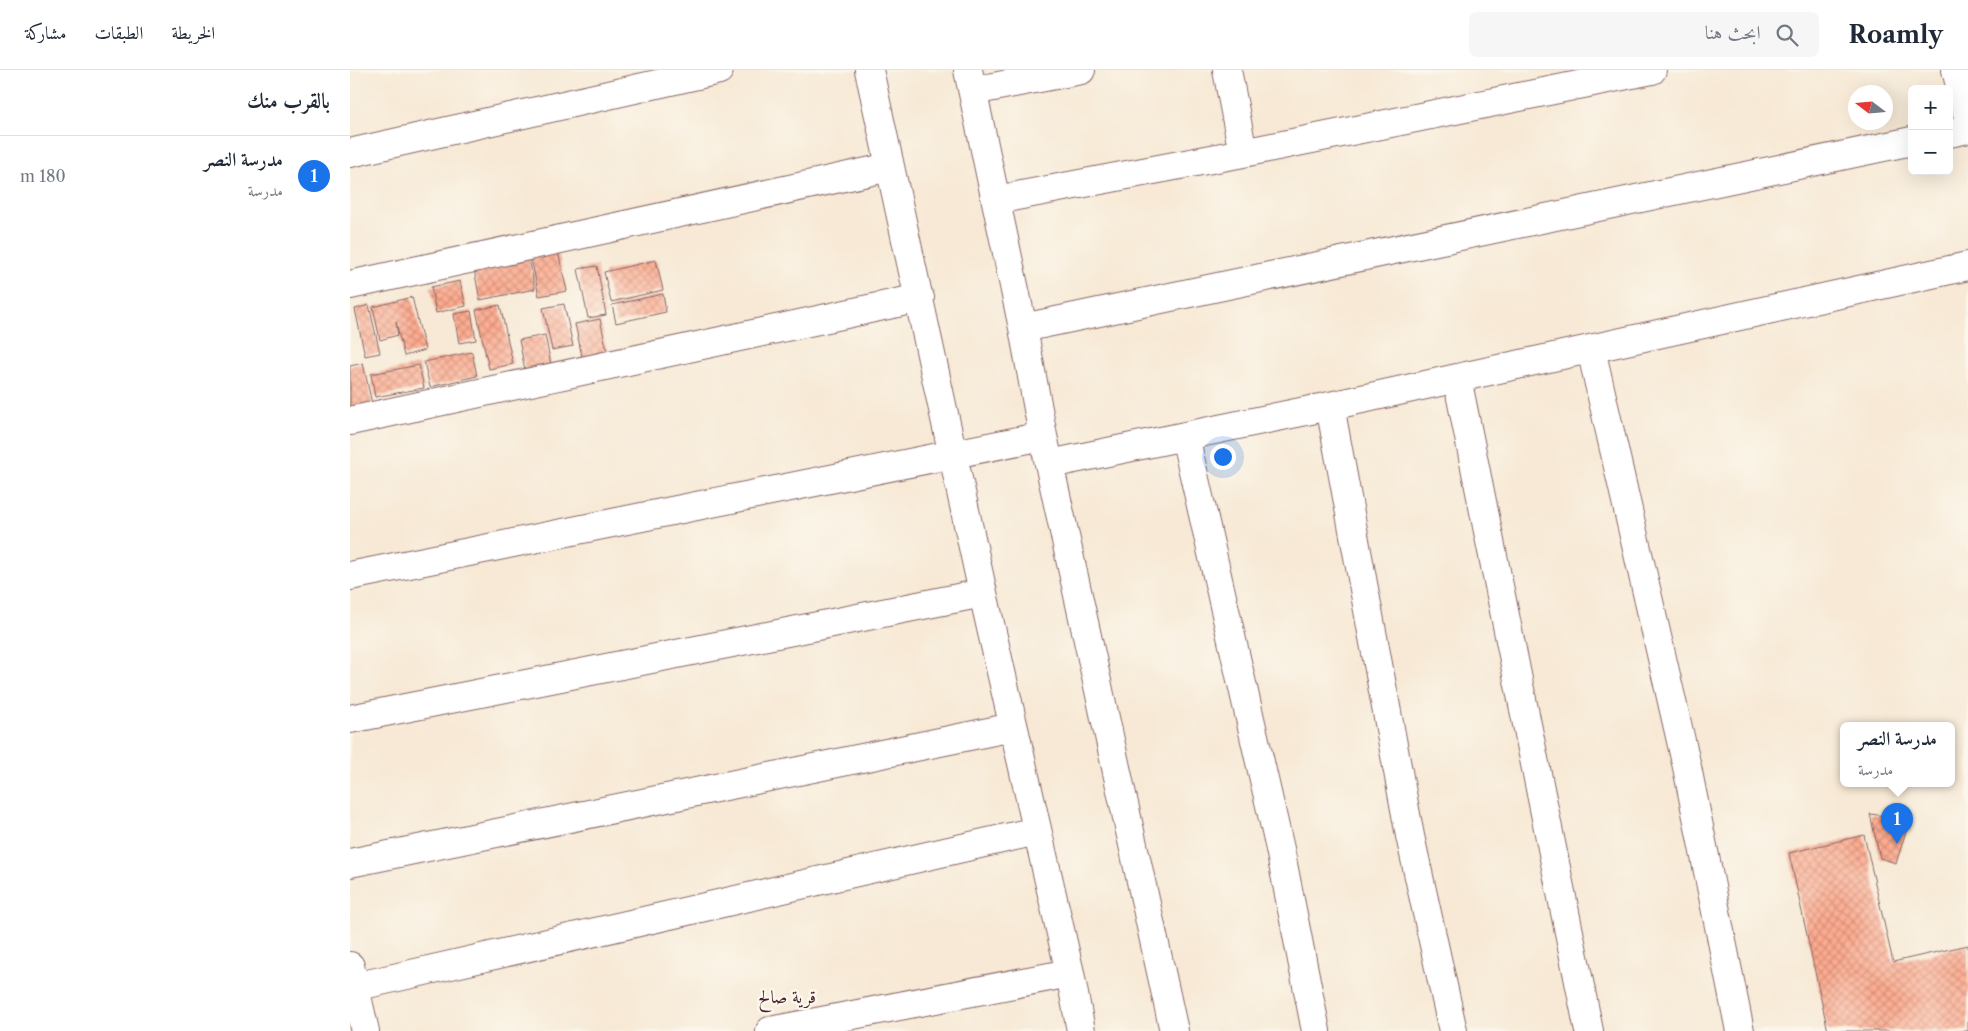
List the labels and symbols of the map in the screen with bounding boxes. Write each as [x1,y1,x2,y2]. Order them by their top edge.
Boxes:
north arrow [1848,85,1893,130]
your location [1210,444,1236,470]
pin: 1 [1881,803,1913,844]
district label: قرية صالح [758,986,816,1013]

